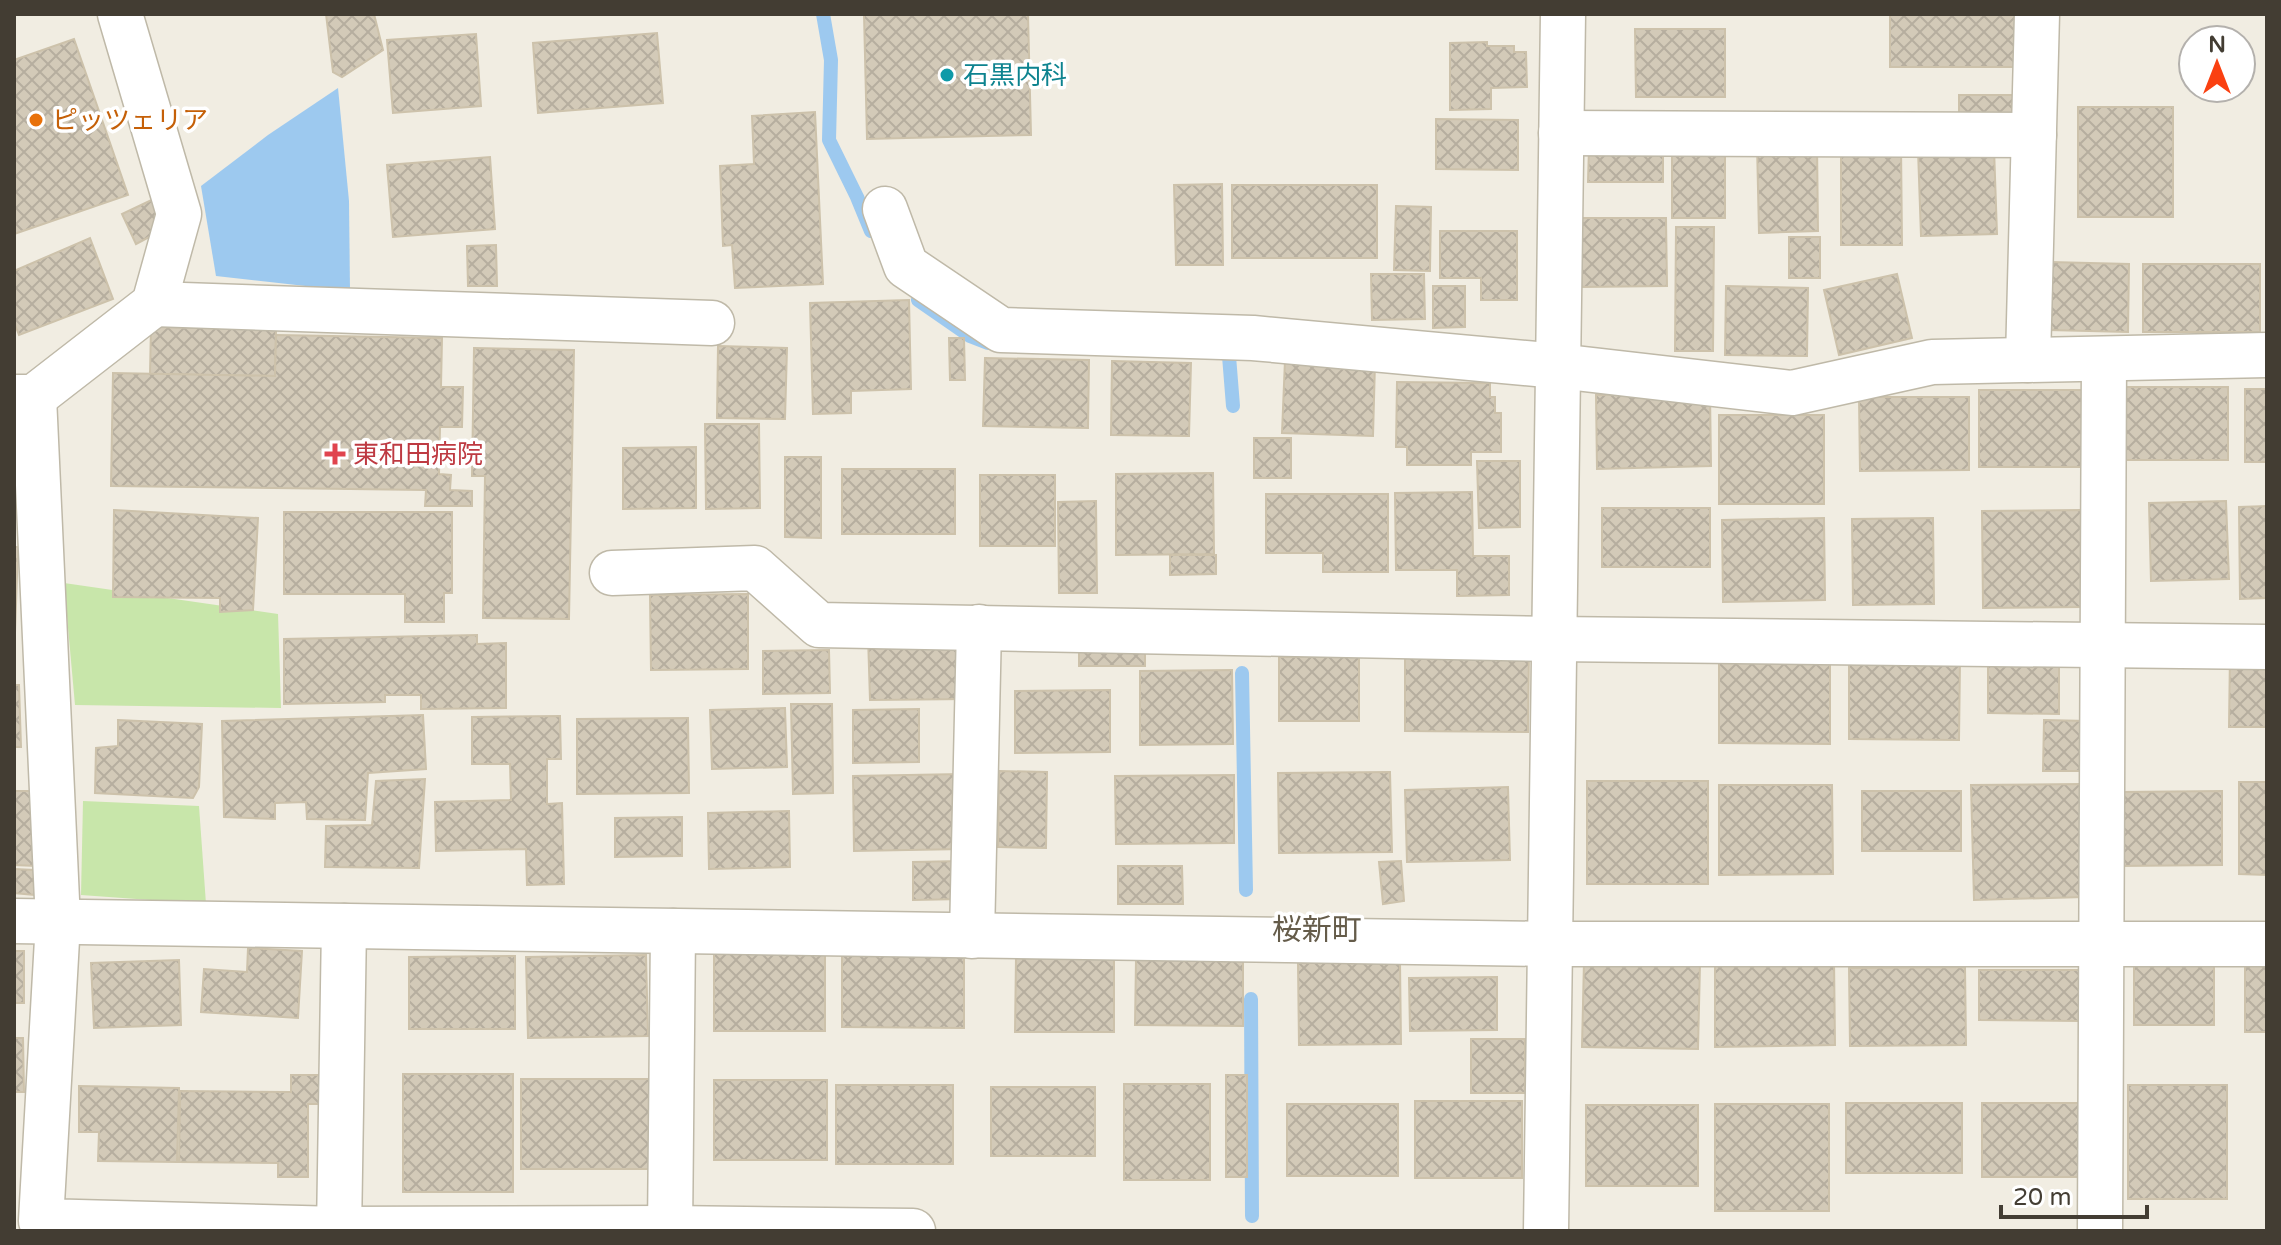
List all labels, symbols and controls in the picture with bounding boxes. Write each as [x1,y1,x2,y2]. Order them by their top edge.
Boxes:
north arrow [2177,24,2257,104]
text: N [2208,32,2226,58]
place label: 石黒内科 [963,60,1067,91]
marker: 石黒内科 [938,66,956,84]
place label: ピッツェリア [52,105,208,136]
marker: ピッツェリア [27,111,45,129]
place label: 東和田病院 [353,439,483,470]
marker: 東和田病院 [324,443,346,465]
district label: 桜新町 [1272,912,1362,949]
scale bar [2001,1169,2147,1219]
text: 20 m [2013,1183,2071,1212]

